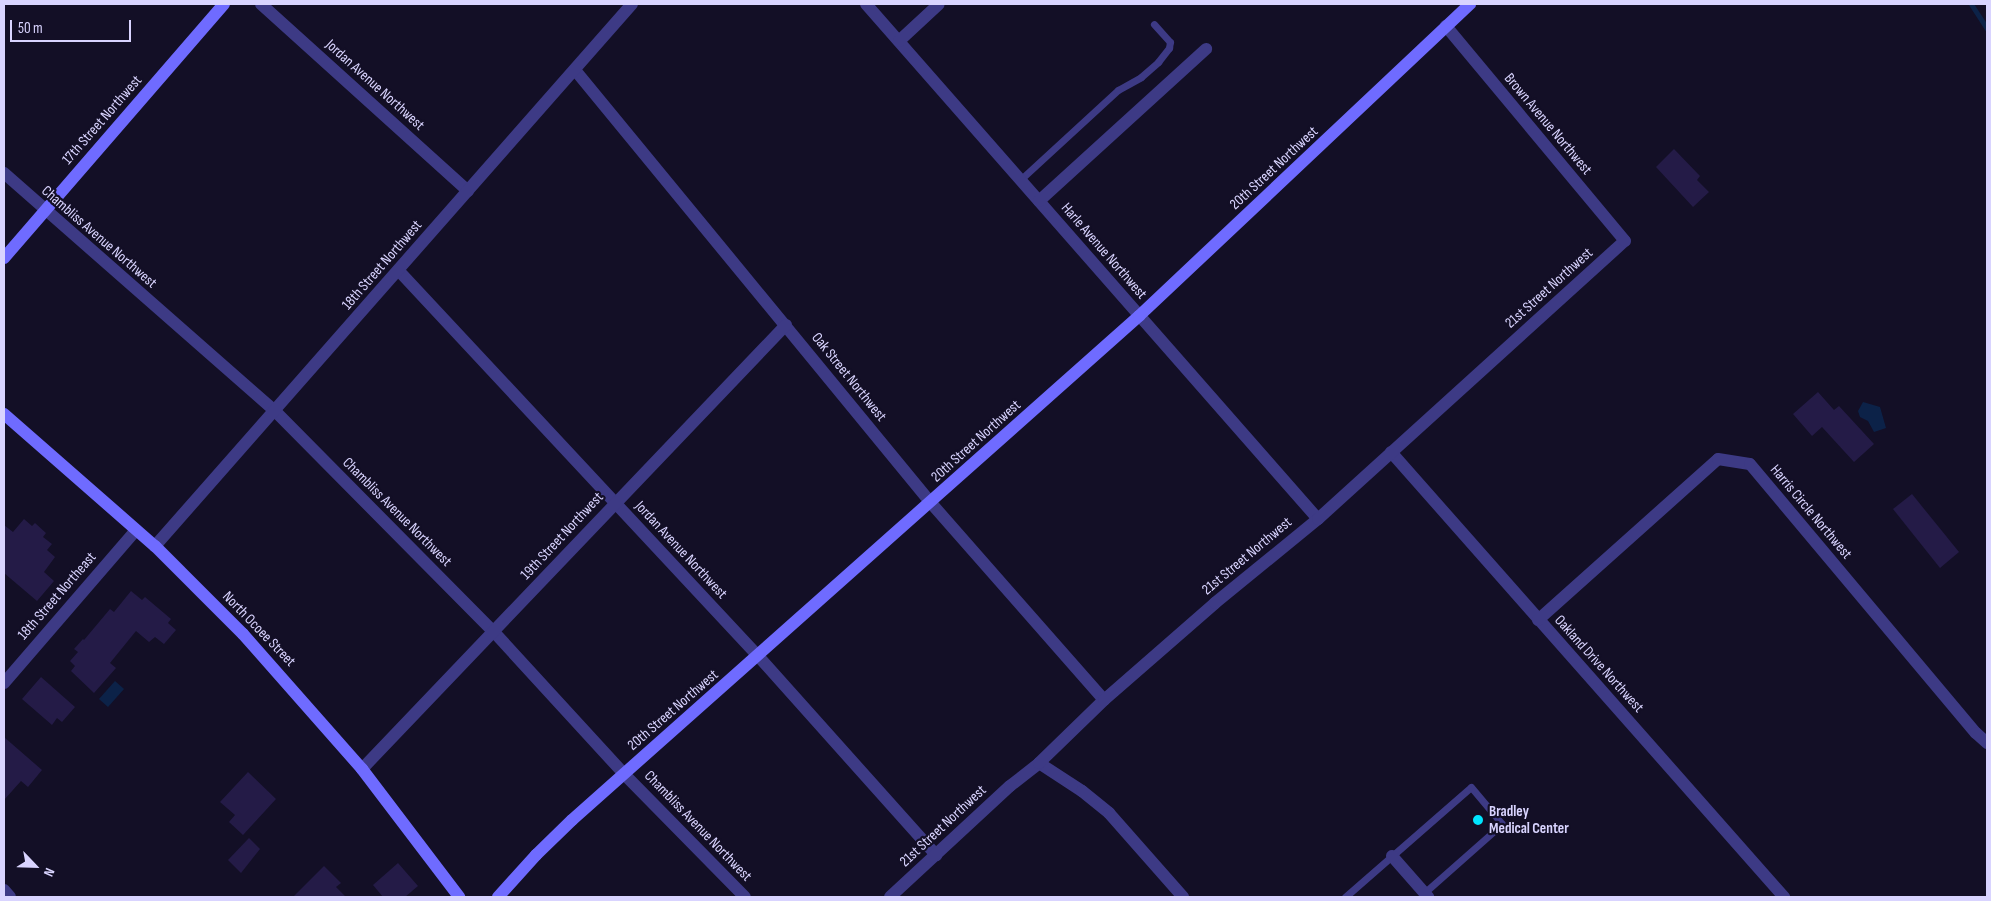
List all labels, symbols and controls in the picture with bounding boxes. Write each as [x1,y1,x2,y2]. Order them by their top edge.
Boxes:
scale bar [12,10,134,42]
text: 50 m [18,19,43,38]
street label: Jordan Avenue Northwest [322,36,428,134]
street label: Brown Avenue Northwest [1500,70,1596,178]
street label: 17th Street Northwest [58,72,146,168]
street label: 20th Street Northwest [1226,123,1322,213]
street label: Chambliss Avenue Northwest [38,182,160,292]
street label: Harle Avenue Northwest [1057,199,1151,303]
street label: 18th Street Northwest [338,216,426,314]
street label: 21st Street Northwest [1502,244,1596,332]
street label: Oak Street Northwest [808,329,890,425]
street label: 20th Street Northwest [928,396,1024,486]
street label: Chambliss Avenue Northwest [339,454,455,570]
street label: Harris Circle Northwest [1766,461,1856,563]
street label: 19th Street Northwest [517,488,607,584]
street label: Jordan Avenue Northwest [631,497,731,603]
street label: 21st Street Northwest [1198,513,1296,599]
street label: 18th Street Northeast [14,548,100,644]
street label: North Ocoee Street [219,588,299,670]
street label: Oakland Drive Northwest [1551,612,1647,716]
street label: 20th Street Northwest [624,666,722,754]
street label: Chambliss Avenue Northwest [640,767,756,885]
street label: 21st Street Northwest [896,781,990,871]
place label: Bradley Medical Center [1489,802,1569,837]
marker: Bradley Medical Center [1471,813,1485,827]
north arrow [10,841,60,891]
text: N [40,865,58,879]

